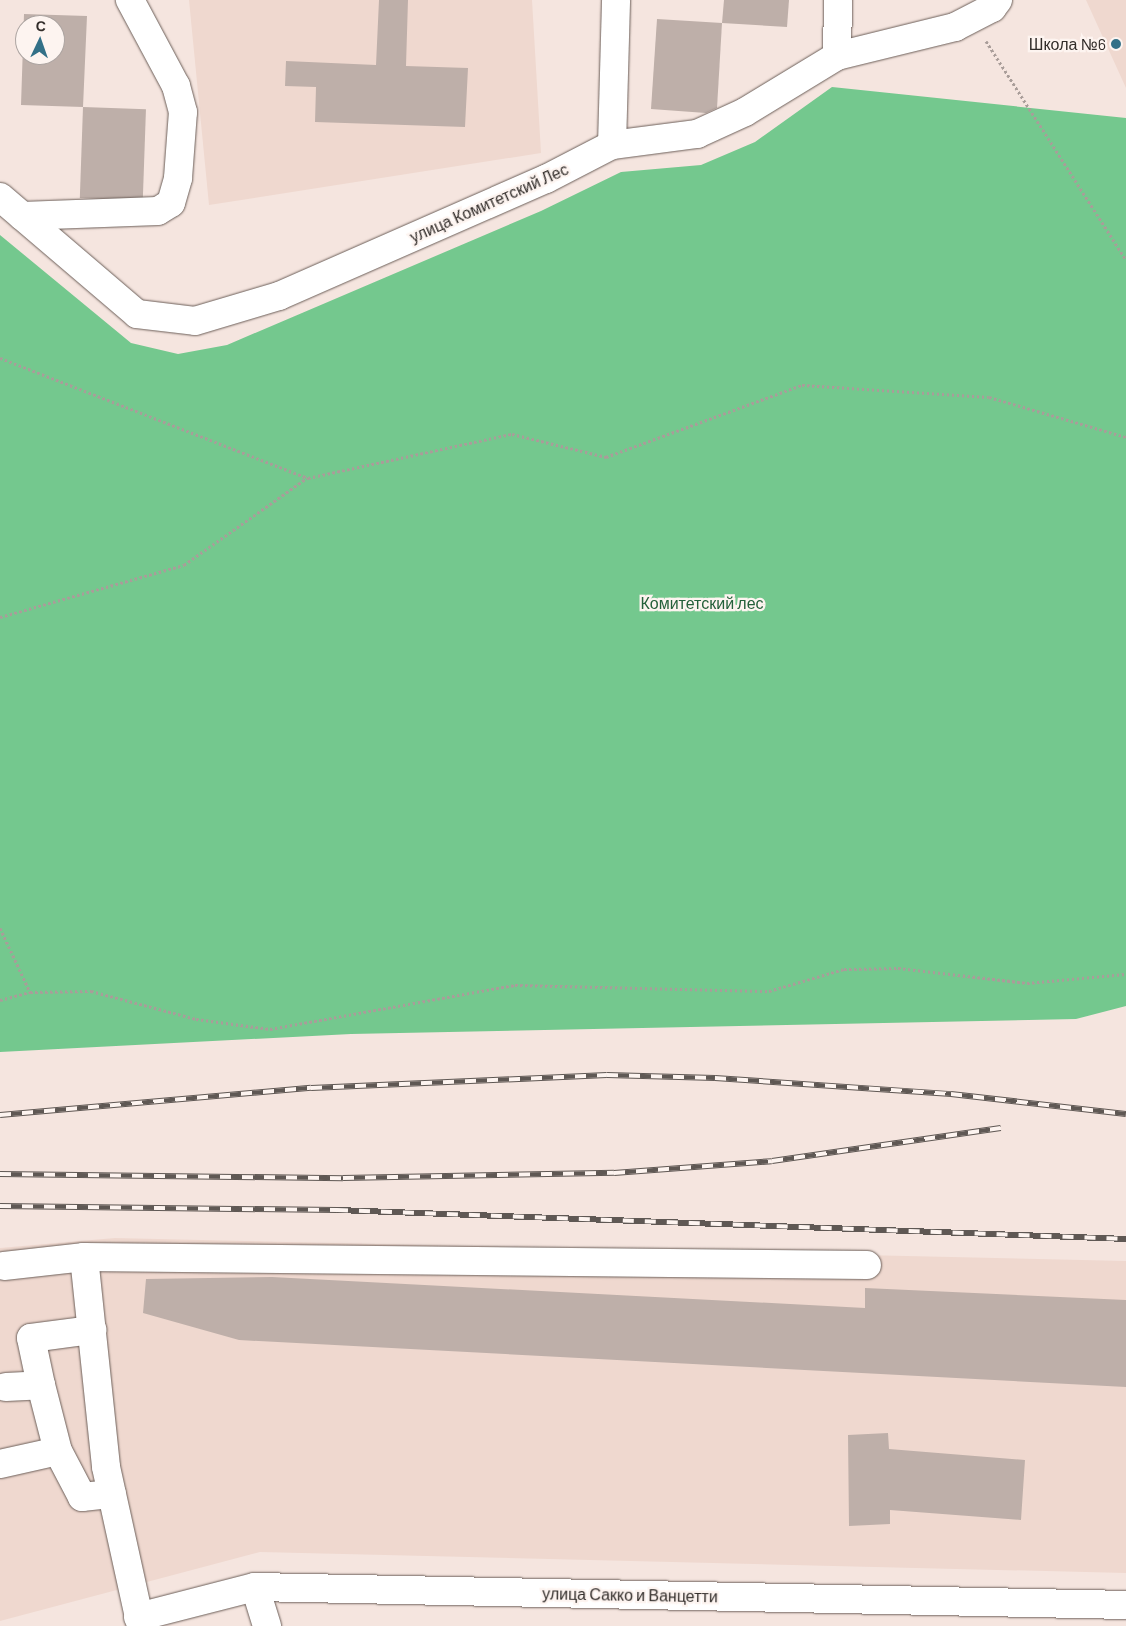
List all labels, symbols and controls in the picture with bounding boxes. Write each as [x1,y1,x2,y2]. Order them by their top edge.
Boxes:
north arrow [15,15,65,65]
text: С [35,17,46,34]
place label: Школа №6 [1029,34,1106,54]
marker: Школа №6 [1110,38,1122,50]
street label: улица Комитетский Лес [407,159,571,247]
park label: Комитетский лес [640,593,764,613]
street label: улица Сакко и Ванцетти [542,1584,718,1606]

